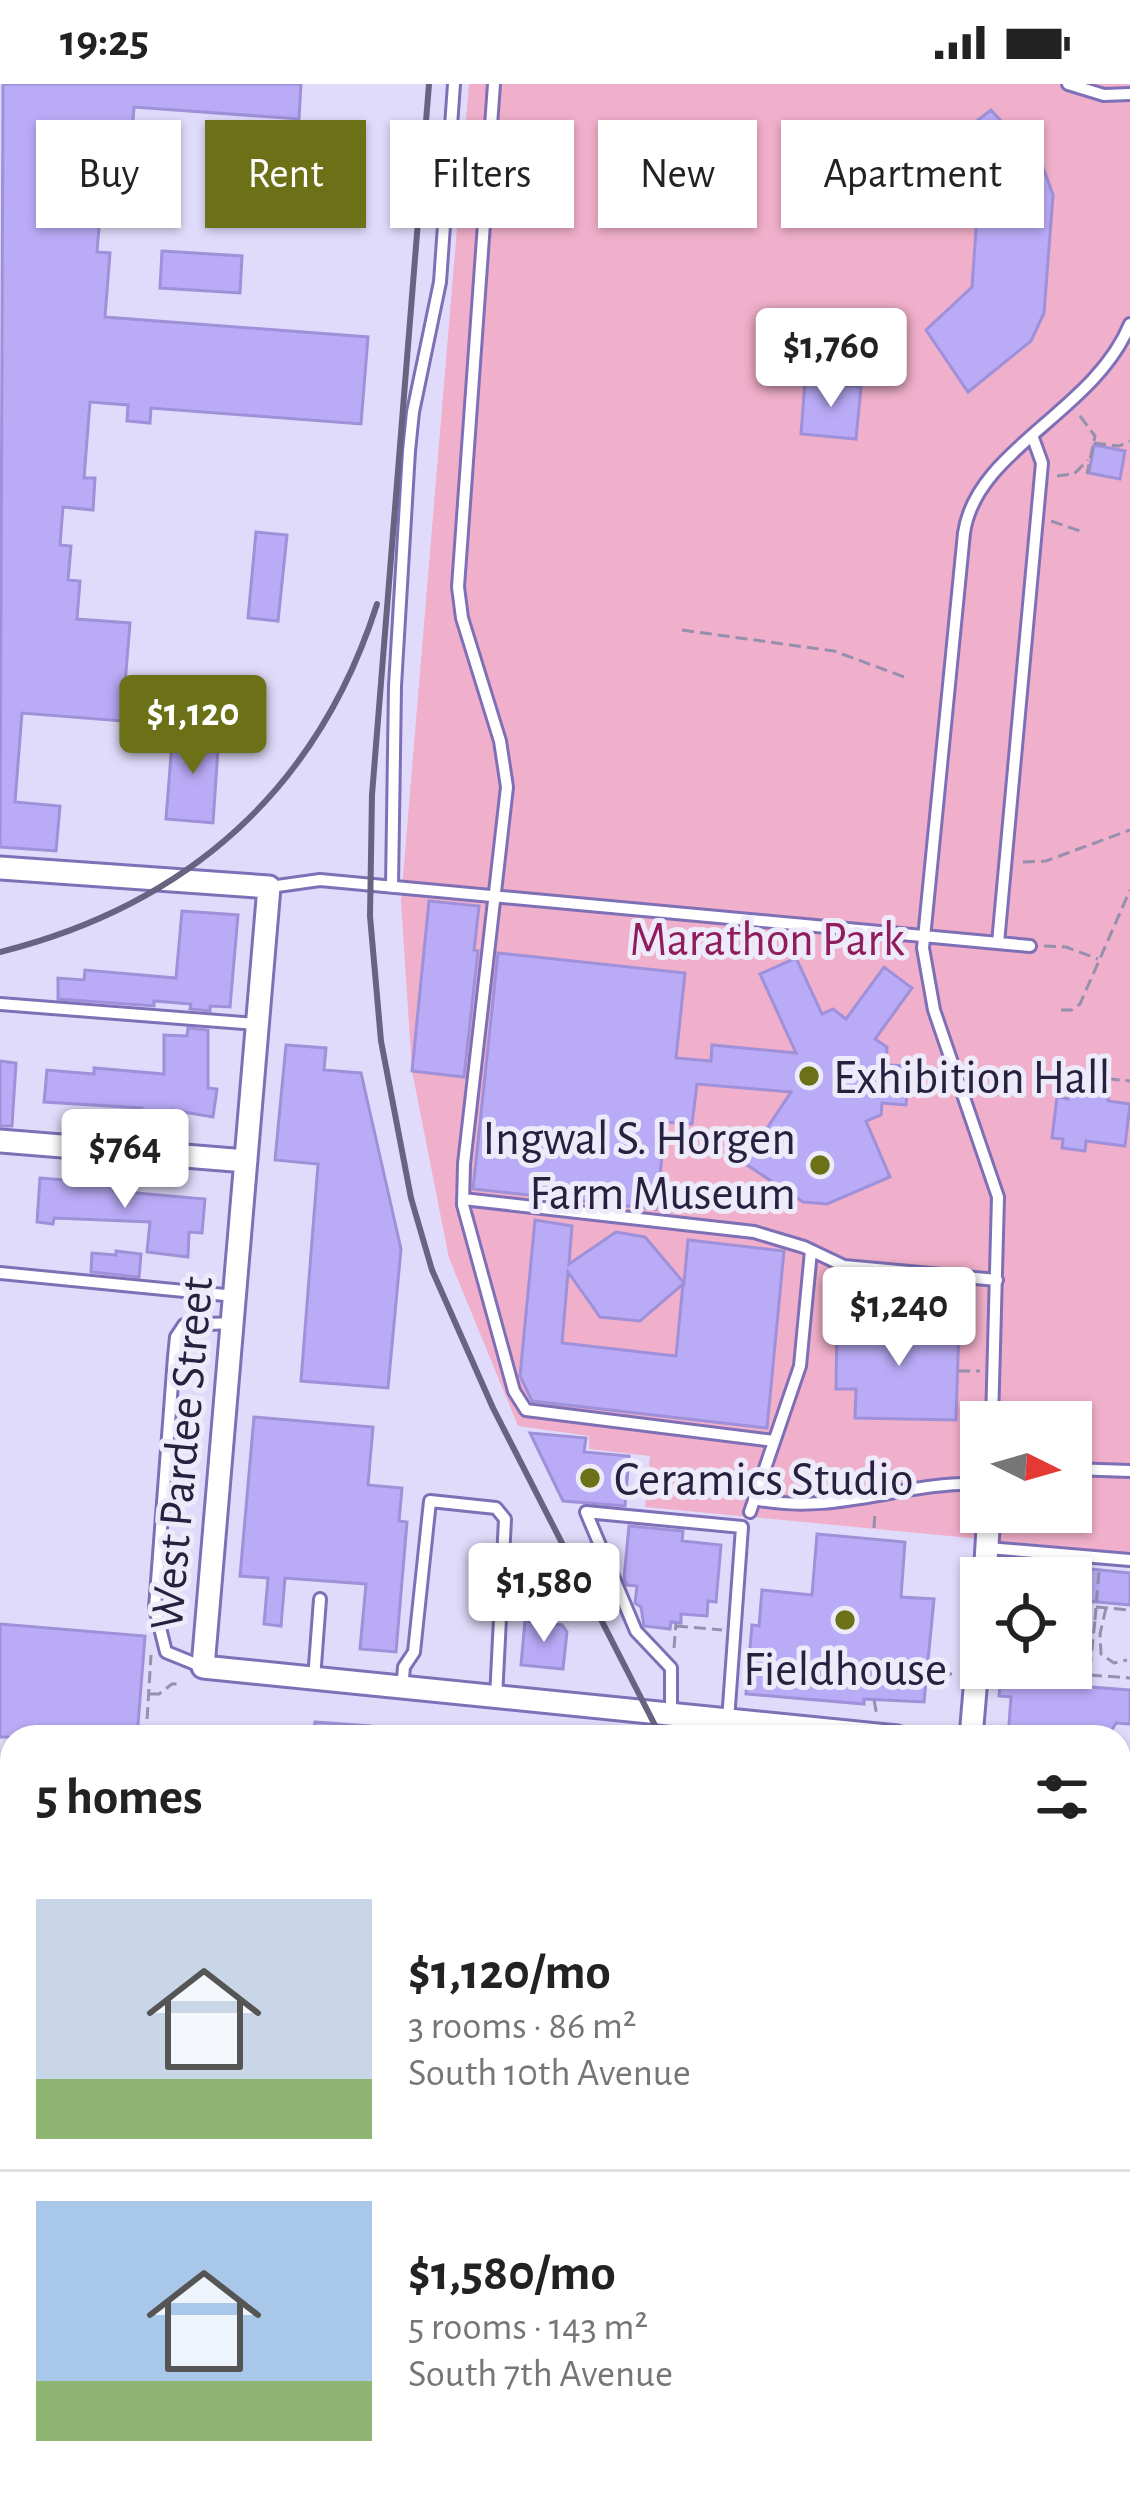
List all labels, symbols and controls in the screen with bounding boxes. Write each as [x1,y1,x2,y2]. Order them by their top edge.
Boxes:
text: 19:25 [60,19,149,64]
chip: Buy [36,120,181,228]
chip: Rent [205,120,366,228]
chip: Filters [390,120,574,228]
chip: New [598,120,757,228]
chip: Apartment [781,120,1044,228]
pin: $1,760 [733,308,929,410]
text: $1,760 [783,327,879,366]
pin: $1,120 [95,675,291,777]
text: $1,120 [146,694,240,733]
park label: Marathon Park [629,917,905,965]
place label: Exhibition Hall [833,1055,1110,1103]
marker: Exhibition Hall [796,1063,822,1089]
pin: $764 [54,1109,196,1211]
place label: Ingwal S. Horgen Farm Museum [483,1116,796,1219]
text: $764 [89,1128,161,1167]
marker: Ingwal S. Horgen Farm Museum [807,1152,833,1178]
pin: $1,240 [801,1267,997,1369]
street label: West Pardee Street [144,1274,222,1632]
text: $1,240 [850,1286,948,1325]
north arrow [960,1401,1092,1533]
map controls [960,1401,1092,1689]
place label: Ceramics Studio [614,1457,913,1505]
marker: Ceramics Studio [577,1465,603,1491]
pin: $1,580 [446,1543,642,1645]
button: locate [960,1557,1092,1689]
text: $1,580 [496,1562,592,1601]
marker: Fieldhouse [832,1607,858,1633]
place label: Fieldhouse [743,1647,947,1695]
icon: filters [1029,1764,1095,1830]
text: 5 homes [36,1772,203,1823]
icon: home [132,1947,276,2091]
text: $1,120/mo [408,1947,611,1998]
text: 3 rooms · 86 m² [408,2007,636,2046]
text: South 10th Avenue [408,2054,691,2093]
text: $1,580/mo [408,2248,616,2299]
icon: home [132,2249,276,2393]
text: 5 rooms · 143 m² [408,2308,648,2347]
text: South 7th Avenue [408,2355,673,2394]

